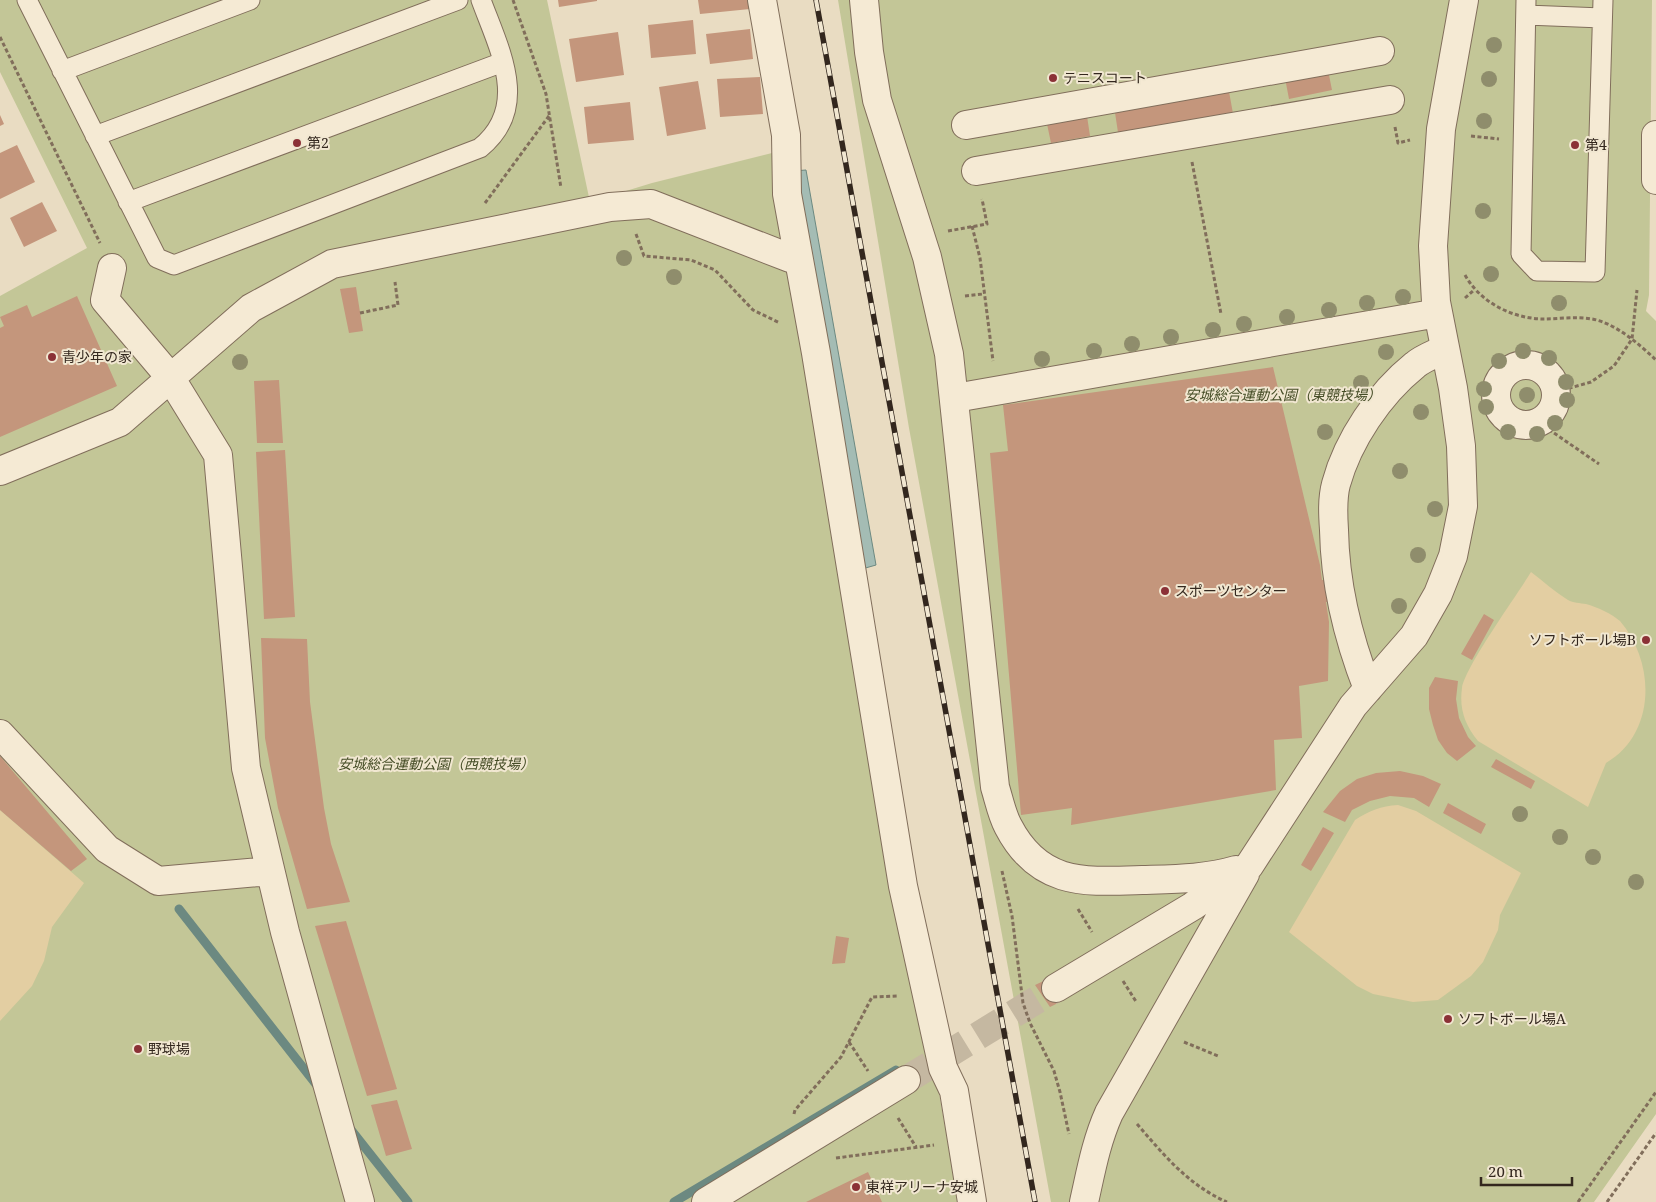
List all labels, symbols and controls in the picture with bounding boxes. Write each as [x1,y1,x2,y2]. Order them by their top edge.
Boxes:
place label: テニスコート [1063,68,1147,87]
marker: テニスコート [1047,72,1059,84]
place label: 第2 [307,133,329,152]
place label: 第4 [1585,135,1607,154]
marker: 第2 [291,137,303,149]
marker: 第4 [1569,139,1581,151]
place label: 青少年の家 [62,347,132,366]
marker: 青少年の家 [46,351,58,363]
park label: 安城総合運動公園（東競技場） [1185,385,1381,404]
place label: スポーツセンター [1175,581,1287,600]
marker: スポーツセンター [1159,585,1171,597]
place label: ソフトボール場B [1529,630,1636,649]
marker: ソフトボール場B [1640,634,1652,646]
park label: 安城総合運動公園（西競技場） [338,754,534,773]
place label: ソフトボール場A [1458,1009,1566,1028]
marker: ソフトボール場A [1442,1013,1454,1025]
place label: 野球場 [148,1039,190,1058]
marker: 野球場 [132,1043,144,1055]
scale bar [1481,1154,1572,1186]
text: 20 m [1488,1161,1523,1181]
place label: 東祥アリーナ安城 [866,1177,978,1196]
marker: 東祥アリーナ安城 [850,1181,862,1193]

